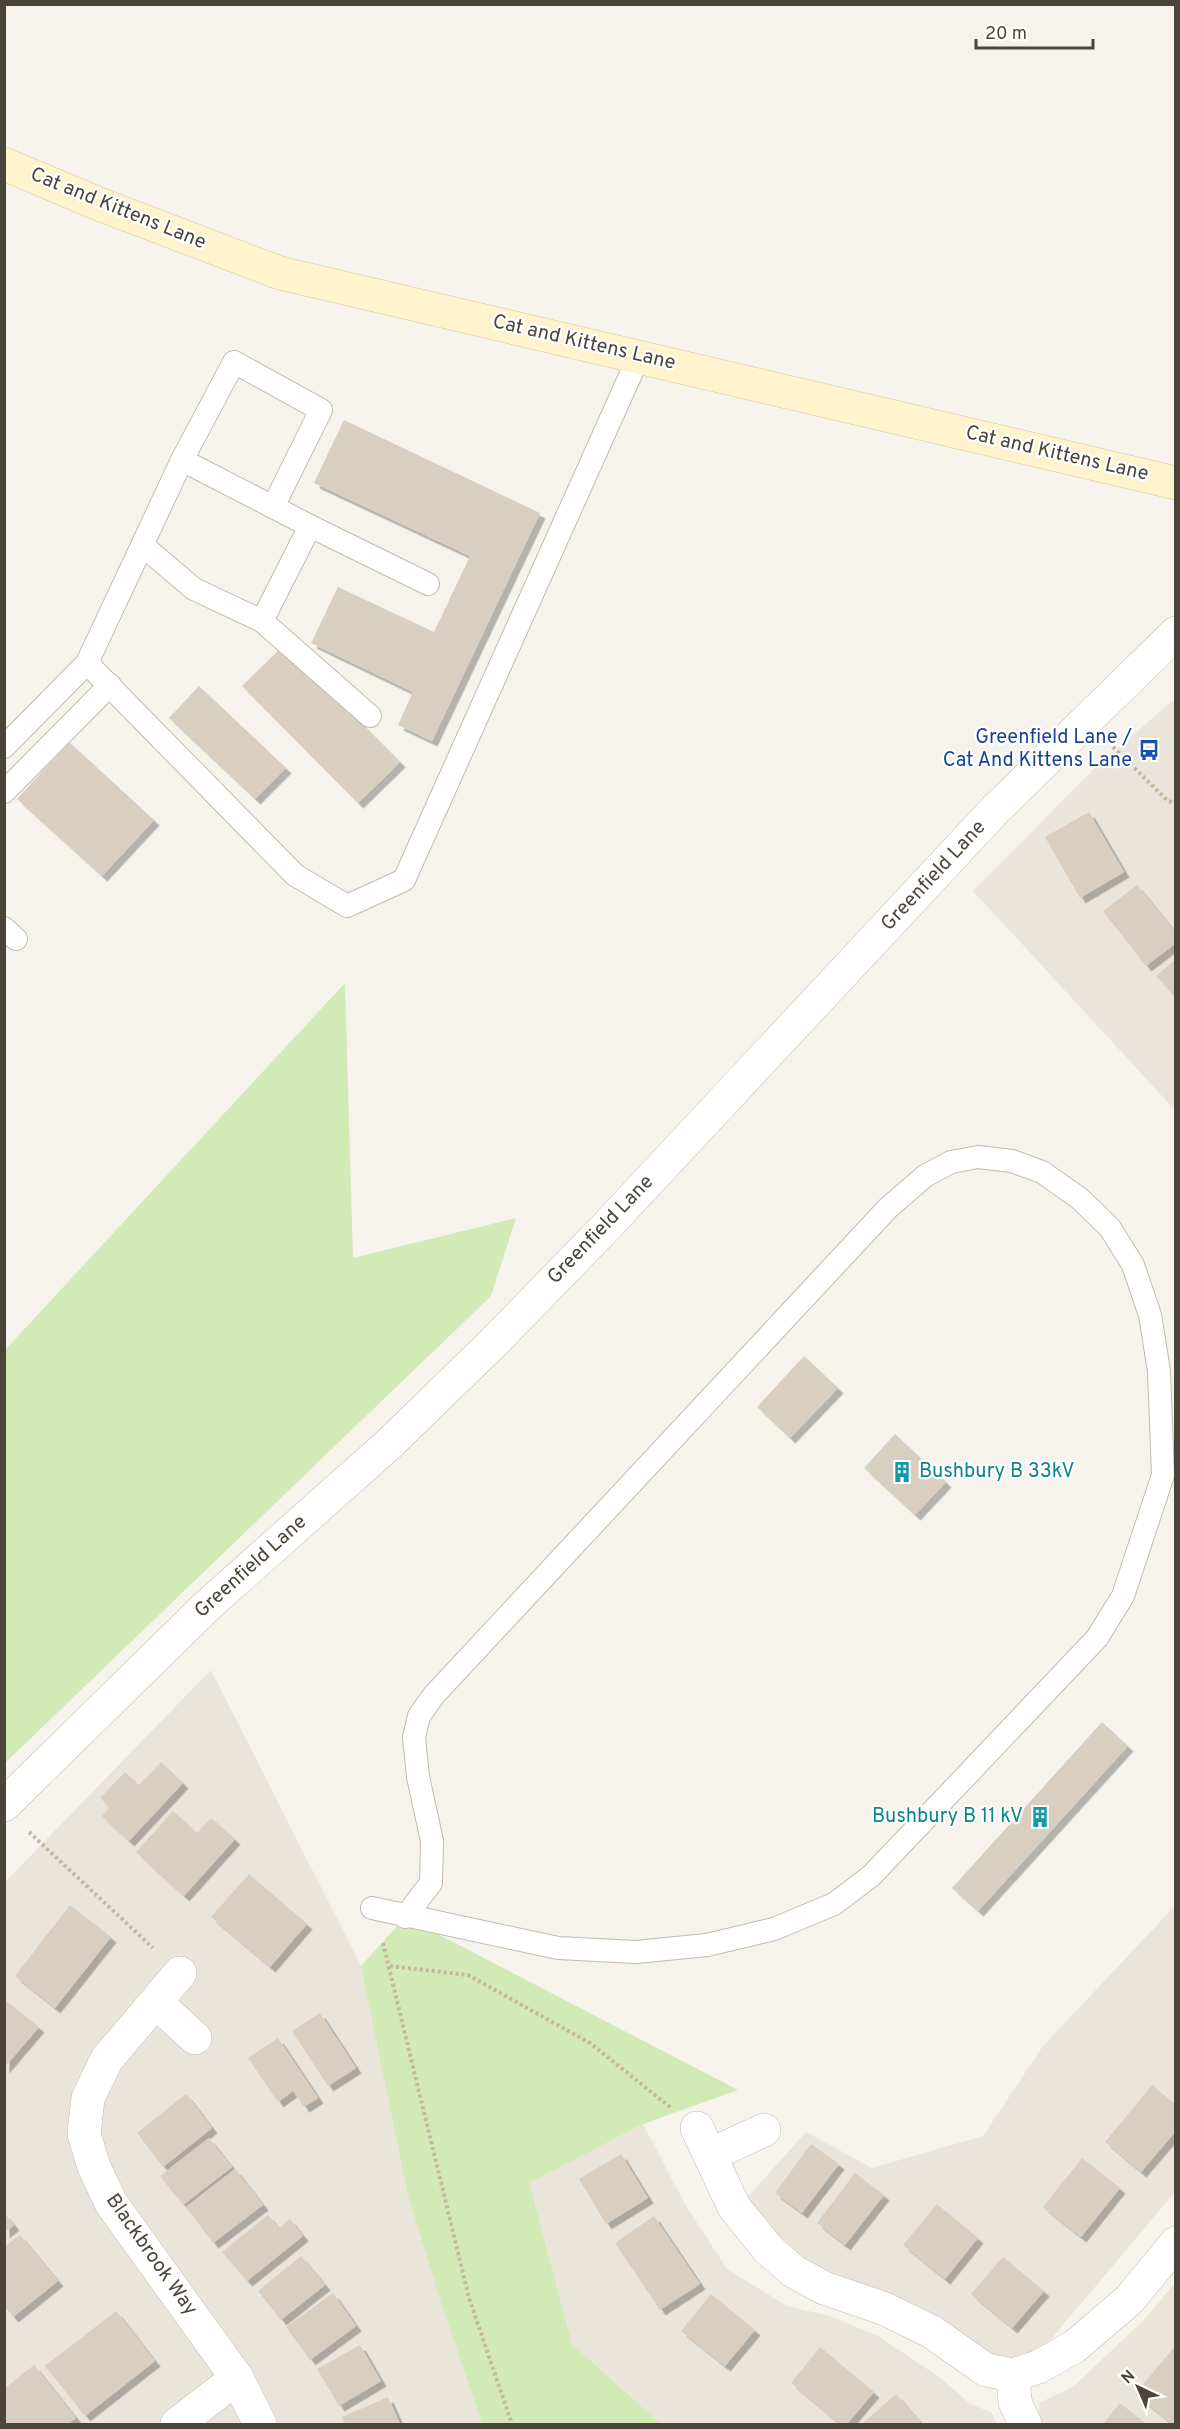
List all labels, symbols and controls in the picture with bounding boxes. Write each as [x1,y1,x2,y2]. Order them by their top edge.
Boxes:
scale bar [976,12,1093,50]
text: 20 m [985,23,1027,46]
street label: Cat and Kittens Lane [26,162,210,256]
street label: Cat and Kittens Lane [490,309,678,377]
street label: Cat and Kittens Lane [963,420,1151,488]
place label: Greenfield Lane / Cat And Kittens Lane [943,725,1132,774]
bus stop icon: Greenfield Lane / Cat And Kittens Lane [1137,738,1161,762]
street label: Greenfield Lane [876,815,992,937]
street label: Greenfield Lane [542,1170,660,1290]
place label: Bushbury B 33kV [919,1459,1074,1485]
building icon: Bushbury B 33kV [890,1460,914,1484]
street label: Greenfield Lane [189,1510,313,1624]
place label: Bushbury B 11 kV [872,1804,1023,1830]
building icon: Bushbury B 11 kV [1028,1805,1052,1829]
street label: Blackbrook Way [99,2189,203,2321]
north arrow [1108,2357,1168,2417]
text: N [1118,2366,1140,2389]

